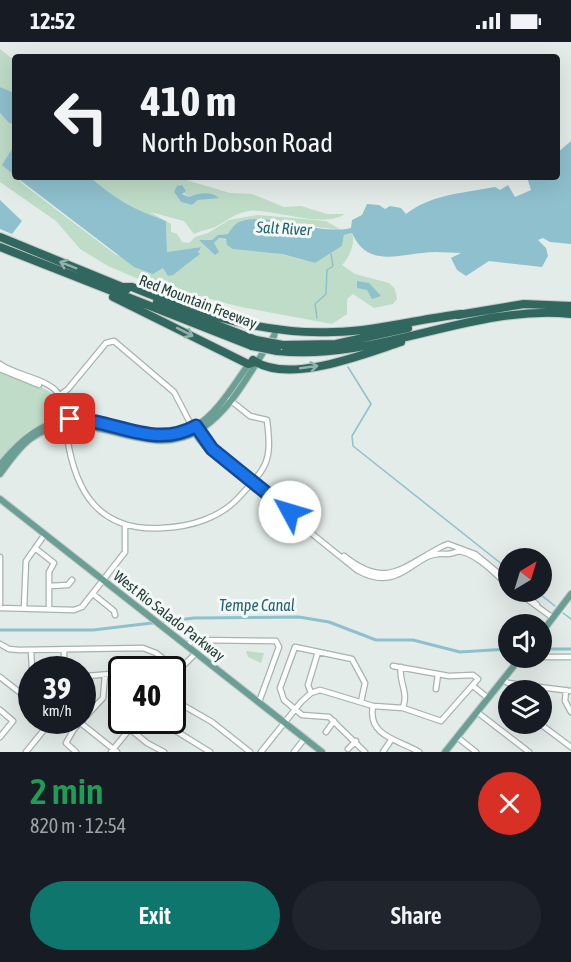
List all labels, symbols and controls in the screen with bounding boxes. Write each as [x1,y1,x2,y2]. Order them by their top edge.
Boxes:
text: 12:52 [30,8,75,34]
text: 410 m [141,77,236,125]
icon: left [42,78,120,156]
text: North Dobson Road [141,127,333,158]
water label: Salt River [255,218,313,239]
one-way arrow [59,259,78,270]
street label: Red Mountain Freeway [137,271,259,332]
one-way arrow [175,327,193,338]
one-way arrow [298,361,318,372]
pin [44,393,95,444]
icon: arrive [53,402,86,435]
position arrow [258,480,322,544]
north arrow [498,548,552,602]
map controls [498,548,552,734]
street label: West Rio Salado Parkway [110,567,228,664]
water label: Tempe Canal [219,596,295,615]
button: sound [498,614,552,668]
speed limit sign: 40 [108,656,186,734]
text: 39 [43,671,71,705]
button: layers [498,680,552,734]
text: km/h [42,702,72,719]
text: 2 min [30,770,104,812]
button: close [478,772,541,835]
text: 820 m · 12:54 [30,814,126,837]
button: Exit [30,881,280,950]
button: Share [292,881,541,950]

